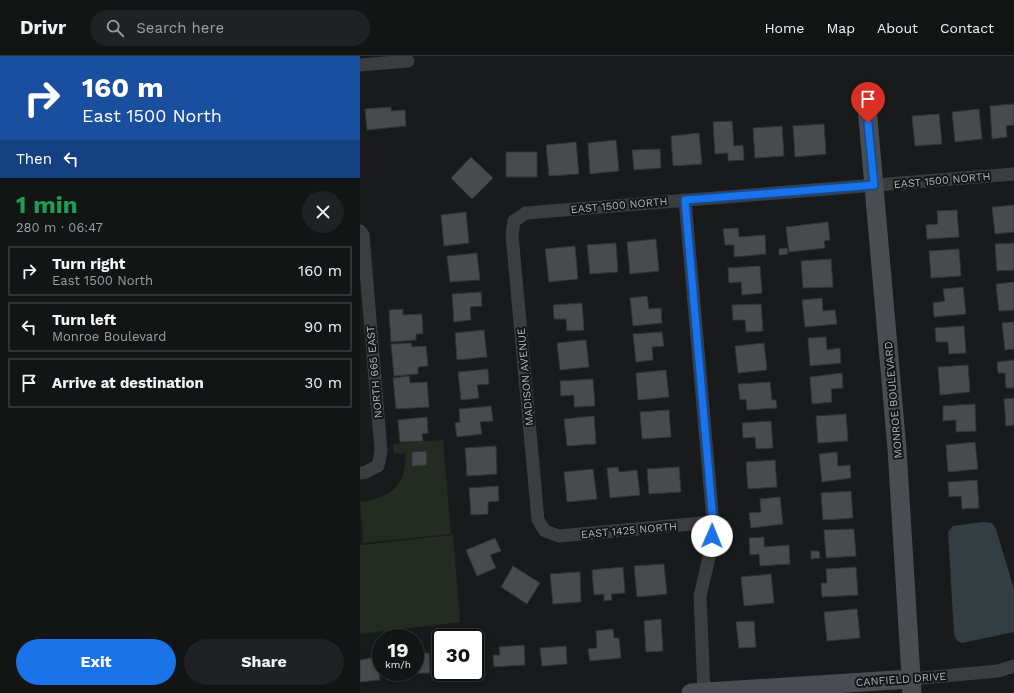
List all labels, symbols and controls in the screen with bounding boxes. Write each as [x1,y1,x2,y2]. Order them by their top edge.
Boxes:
search box [90,10,370,46]
text: Drivr [20,16,66,39]
icon: search [104,17,126,39]
text: Search here [136,19,224,37]
text: Home [764,20,804,36]
text: Map [826,20,855,36]
text: About [877,20,918,36]
text: Contact [940,20,994,36]
text: 160 m [82,71,164,104]
icon: right [16,72,68,124]
pin [851,82,885,123]
icon: arrive [857,88,879,110]
text: East 1500 North [82,105,222,126]
icon: left [60,148,82,170]
text: Then [16,150,52,168]
street label: EAST 1500 NORTH [893,170,991,191]
text: 1 min [16,191,78,219]
button: close [302,191,344,233]
street label: EAST 1500 NORTH [570,195,668,216]
text: 280 m · 06:47 [16,220,103,235]
text: Turn right [52,255,125,273]
icon: right [18,260,40,282]
text: 160 m [298,262,342,280]
text: East 1500 North [52,273,153,288]
text: Turn left [52,311,116,329]
icon: left [18,316,40,338]
text: 90 m [304,318,342,336]
street label: NORTH 665 EAST [364,325,385,419]
street label: MADISON AVENUE [515,328,536,426]
text: Monroe Boulevard [52,329,166,344]
street label: MONROE BOULEVARD [882,341,905,459]
icon: arrive [18,372,40,394]
text: Arrive at destination [52,374,204,392]
text: 30 m [305,374,342,392]
position arrow [691,515,733,557]
street label: EAST 1425 NORTH [580,520,678,541]
speed limit sign: 30 [432,629,484,681]
text: 19 [388,638,408,662]
button: Exit [16,639,176,685]
button: Share [184,639,344,685]
text: km/h [385,659,411,670]
street label: CANFIELD DRIVE [855,670,947,689]

